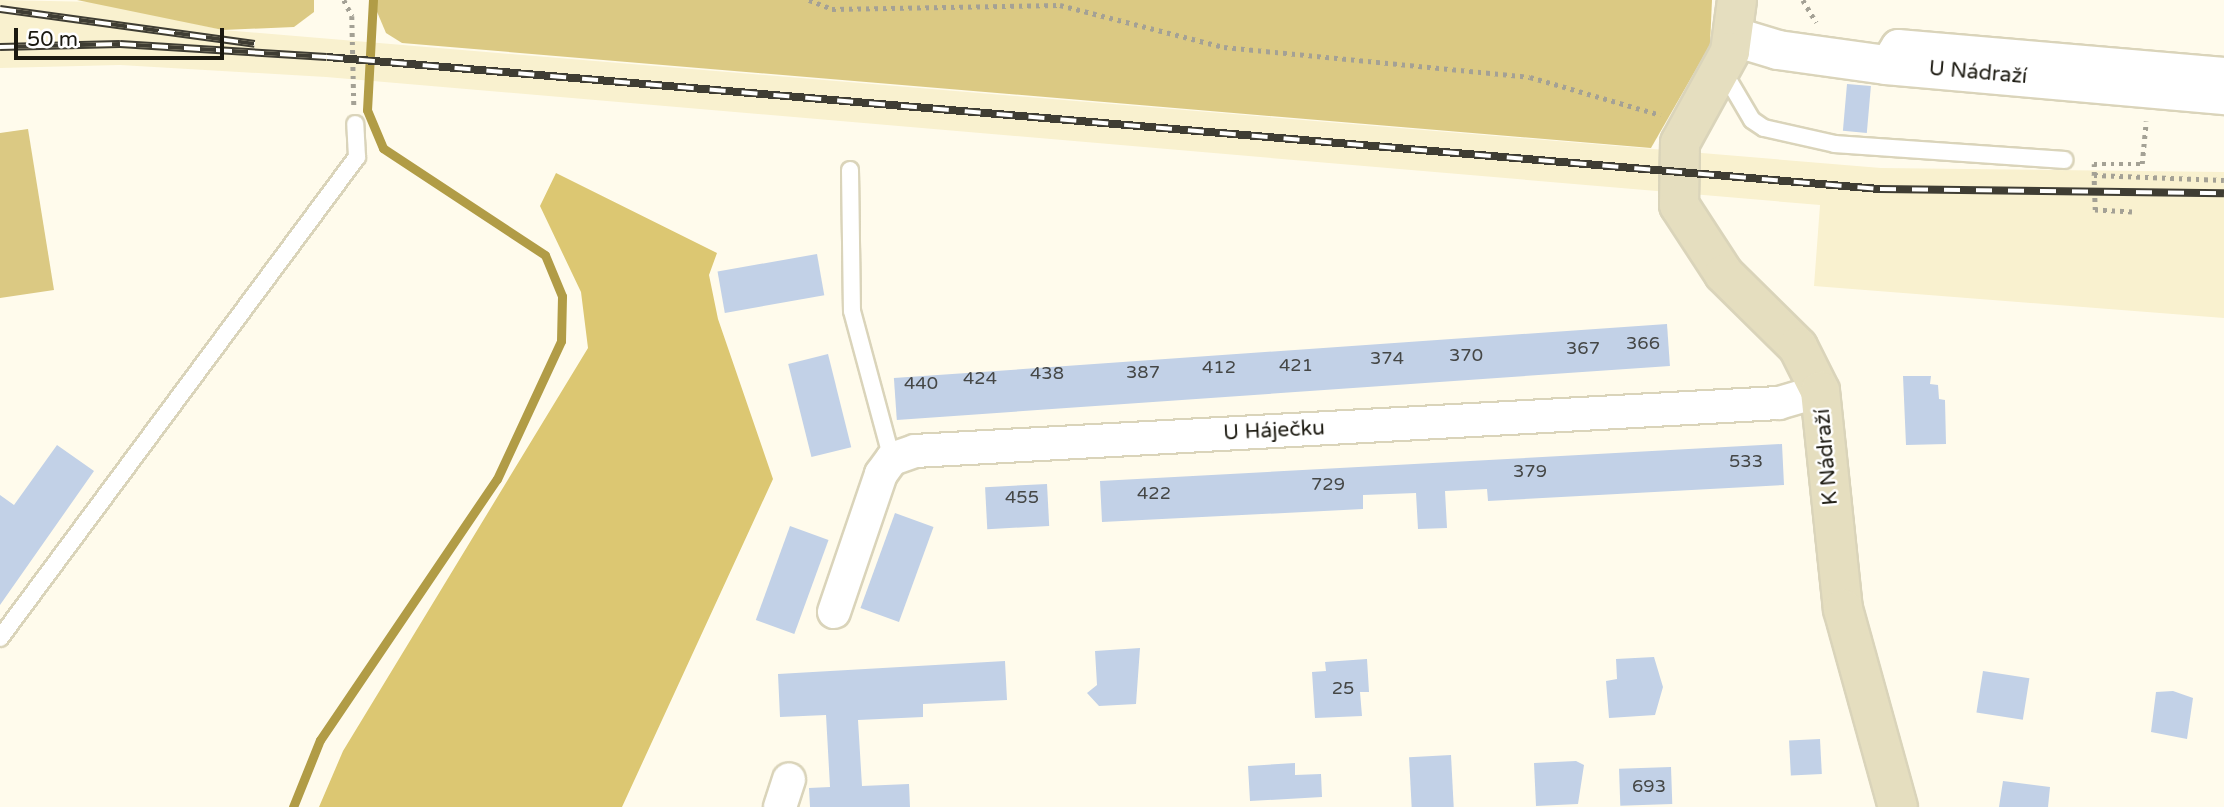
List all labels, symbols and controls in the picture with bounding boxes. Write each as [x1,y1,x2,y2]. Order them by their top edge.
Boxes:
scale bar [18,14,228,58]
text: 50 m [27,27,78,52]
street label: U Nádraží [1928,56,2028,90]
house number: 366 [1626,332,1660,354]
house number: 367 [1566,337,1600,359]
house number: 370 [1449,344,1483,366]
house number: 374 [1370,347,1404,369]
house number: 421 [1279,354,1313,376]
house number: 412 [1202,356,1236,378]
house number: 387 [1126,361,1160,383]
house number: 438 [1030,362,1064,384]
house number: 424 [963,367,997,389]
house number: 440 [904,372,938,394]
street label: K Nádraží [1810,408,1844,506]
street label: U Háječku [1223,416,1325,446]
house number: 533 [1729,450,1763,472]
house number: 379 [1513,460,1547,482]
house number: 729 [1311,473,1345,495]
house number: 422 [1137,482,1171,504]
house number: 455 [1005,486,1039,508]
house number: 25 [1332,677,1354,699]
house number: 693 [1632,775,1666,797]

